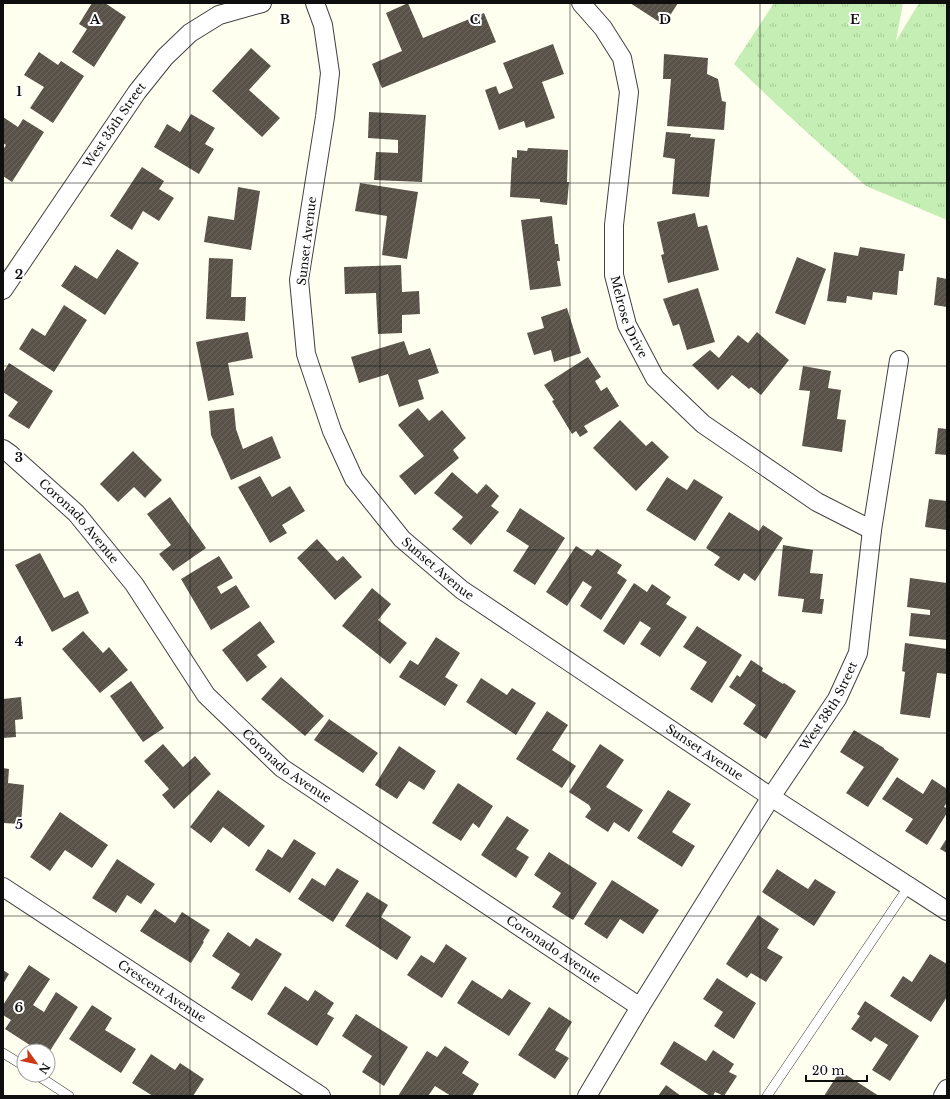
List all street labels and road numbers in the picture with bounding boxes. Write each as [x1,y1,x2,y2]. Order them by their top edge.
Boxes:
street label: West 35th Street [79,79,149,171]
street label: Sunset Avenue [294,195,319,286]
street label: Melrose Drive [607,274,651,361]
street label: Coronado Avenue [36,475,122,566]
street label: Sunset Avenue [399,534,477,603]
street label: West 38th Street [796,659,860,754]
street label: Sunset Avenue [663,721,746,783]
street label: Coronado Avenue [239,726,335,806]
street label: Coronado Avenue [504,912,604,986]
street label: Crescent Avenue [115,957,209,1025]

